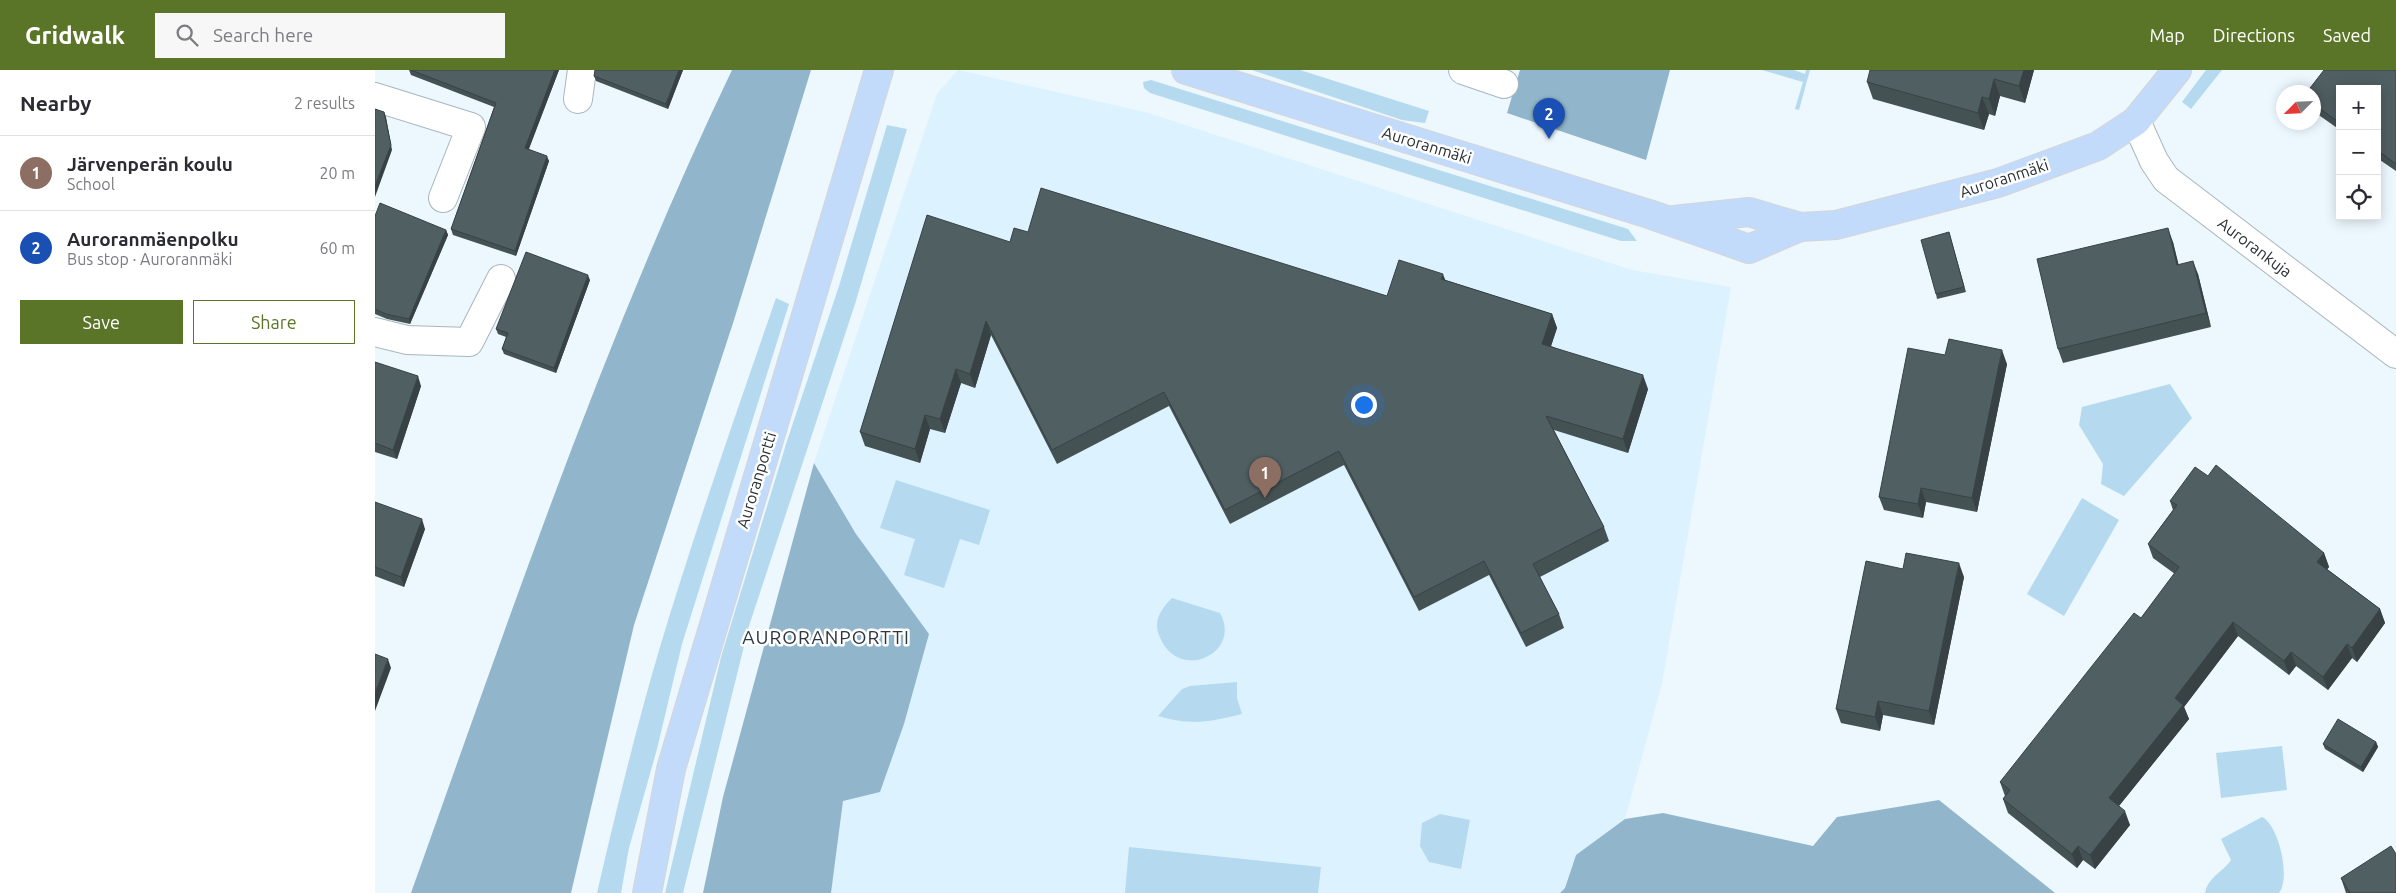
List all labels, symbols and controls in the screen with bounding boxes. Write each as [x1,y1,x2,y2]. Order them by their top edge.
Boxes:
search box [155,13,505,58]
icon: search [173,21,201,49]
text: Gridwalk [25,22,125,49]
text: Search here [213,24,313,46]
text: Map [2149,25,2185,45]
text: Directions [2213,25,2295,45]
text: Saved [2323,25,2371,45]
north arrow [2276,85,2321,130]
map controls [2336,85,2381,220]
button: + [2336,85,2381,130]
text: Nearby [20,91,91,115]
text: 2 results [294,94,355,112]
pin: 2 [1533,98,1565,139]
street label: Auroranmäki [1380,123,1474,167]
button: − [2336,130,2381,175]
text: Järvenperän koulu [67,153,233,175]
street label: Auroranmäki [1957,155,2051,201]
text: 1 [31,164,41,182]
text: 20 m [319,164,355,182]
text: School [67,175,115,193]
button: locate [2336,175,2381,220]
street label: Aurorankuja [2215,213,2295,281]
text: Auroranmäenpolku [67,228,239,250]
text: 2 [31,239,41,257]
text: 60 m [319,239,355,257]
text: Bus stop · Auroranmäki [67,250,232,268]
button: Save [20,300,183,344]
button: Share [193,300,355,344]
your location [1351,392,1377,418]
street label: Auroranportti [733,430,779,530]
pin: 1 [1249,457,1281,498]
district label: AURORANPORTTI [742,626,910,648]

